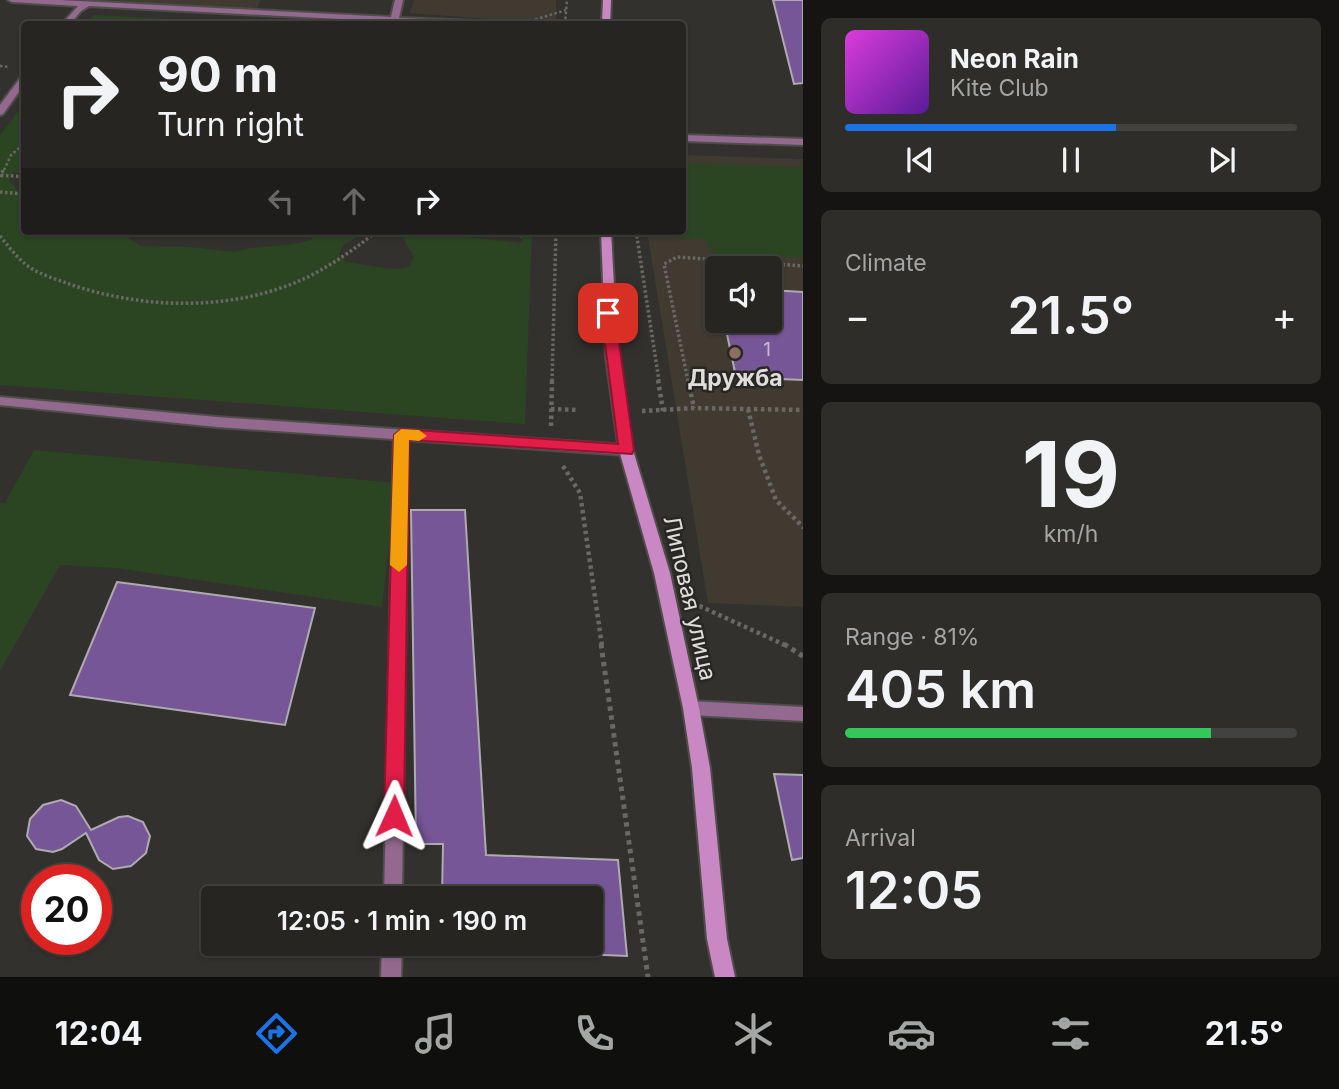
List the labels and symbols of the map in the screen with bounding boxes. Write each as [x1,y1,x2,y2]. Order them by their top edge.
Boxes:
pin [578,283,638,343]
house number: 1 [763,338,771,361]
marker: Дружба [727,345,743,361]
place label: Дружба [687,364,783,392]
street label: Липовая улица [657,513,723,683]
position arrow [357,779,431,853]
speed limit sign: 20 [21,864,112,955]

